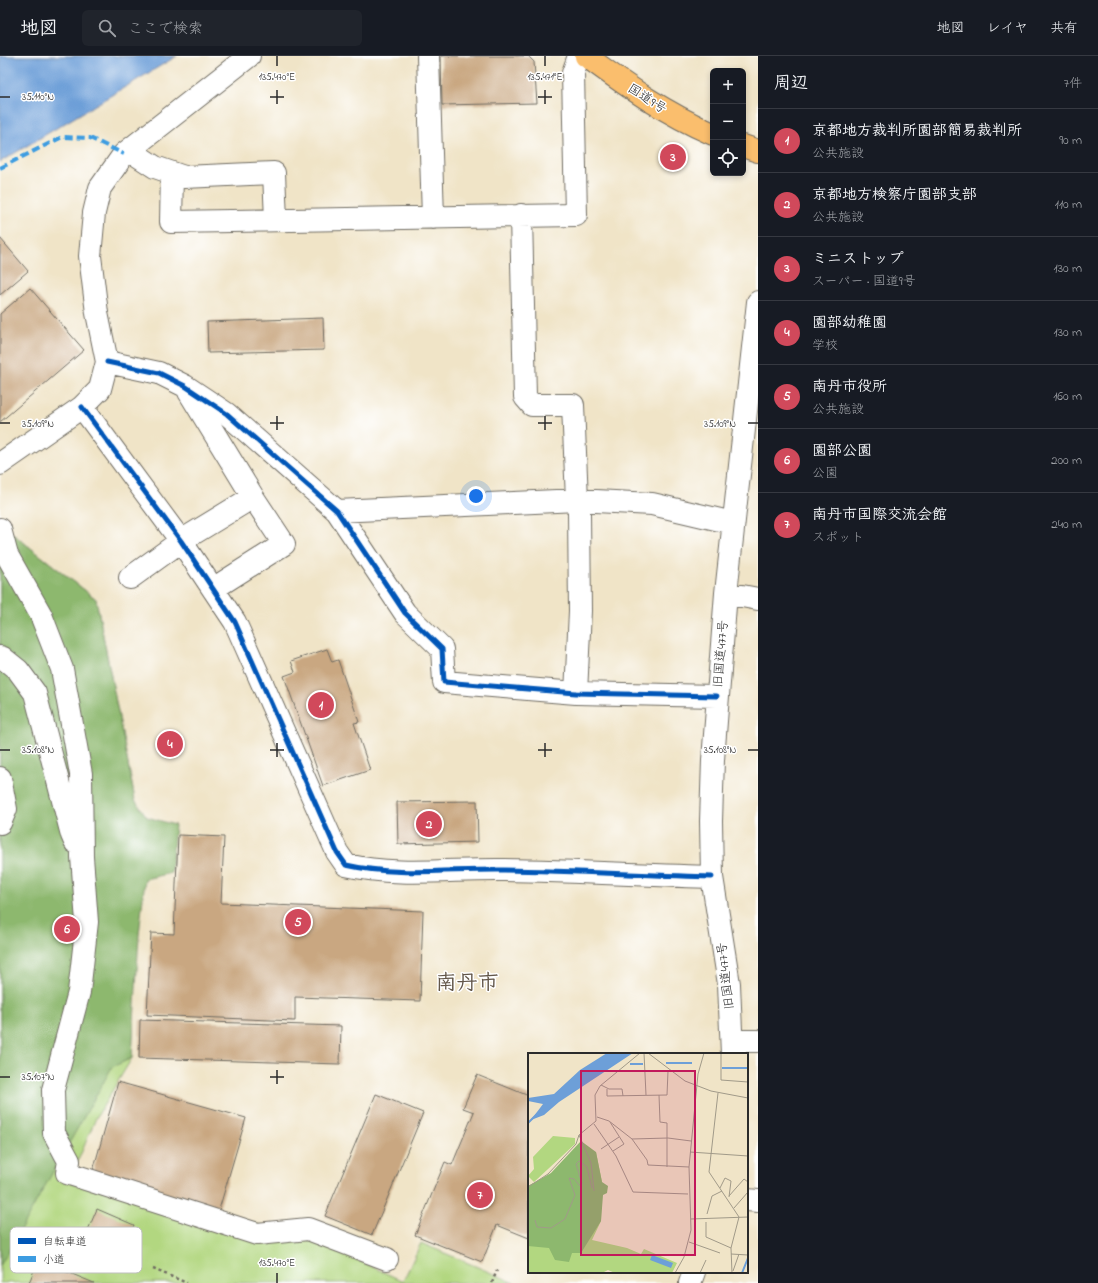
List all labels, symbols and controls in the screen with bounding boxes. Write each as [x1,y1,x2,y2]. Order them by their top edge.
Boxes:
search box [82,10,362,46]
text: 地図 [20,16,58,43]
icon: search [96,17,118,39]
text: ここで検索 [128,18,203,40]
text: 地図 [937,18,965,39]
text: レイヤ [987,18,1028,39]
text: 共有 [1050,18,1078,39]
map controls [710,68,746,176]
button: + [710,68,746,104]
text: 135.470°E [259,70,295,85]
text: 135.471°E [527,70,563,85]
text: 周辺 [774,71,808,96]
text: 7件 [1064,74,1082,93]
street label: 国道9号 [624,79,670,119]
text: 35.110°N [22,90,54,105]
button: − [710,104,746,140]
text: 京都地方裁判所園部簡易裁判所 [812,120,1022,142]
text: 1 [785,131,789,150]
text: 90 m [1059,131,1082,150]
button: locate [710,140,746,176]
pin: 3 [660,142,686,172]
text: 公共施設 [812,144,864,163]
text: 京都地方検察庁園部支部 [812,184,977,206]
text: 2 [784,195,790,214]
text: 110 m [1055,195,1082,214]
text: 公共施設 [812,208,864,227]
text: ミニストップ [812,248,904,270]
text: 3 [784,259,790,278]
text: 130 m [1054,259,1082,278]
text: スーパー · 国道9号 [812,272,916,291]
text: 園部幼稚園 [812,312,887,334]
text: 4 [784,323,790,342]
text: 130 m [1054,323,1082,342]
text: 学校 [812,336,838,355]
text: 南丹市役所 [812,376,887,398]
text: 5 [783,387,791,406]
text: 160 m [1053,387,1082,406]
text: 公共施設 [812,400,864,419]
text: 35.109°N [22,417,54,432]
text: 35.109°N [704,417,736,432]
text: 園部公園 [812,440,872,462]
text: 6 [784,451,790,470]
text: 200 m [1051,451,1082,470]
text: 公園 [812,464,838,483]
your location [466,486,486,506]
text: 南丹市国際交流会館 [812,504,947,526]
text: 7 [784,515,790,534]
text: 240 m [1051,515,1082,534]
text: スポット [812,528,864,547]
street label: 旧国道477号 [709,619,733,689]
pin: 1 [308,690,334,720]
pin: 4 [157,729,183,759]
text: 35.108°N [22,743,55,758]
text: 35.108°N [704,743,737,758]
pin: 2 [416,809,442,839]
pin: 5 [285,907,311,937]
pin: 6 [54,914,80,944]
street label: 旧国道477号 [712,941,740,1011]
district label: 南丹市 [436,969,499,999]
inset map [528,1053,748,1273]
text: 35.107°N [22,1070,55,1085]
pin: 7 [467,1180,493,1210]
legend [10,1227,142,1273]
text: 自転車道 [43,1234,87,1250]
text: 小道 [43,1252,65,1268]
text: 135.470°E [259,1256,295,1271]

